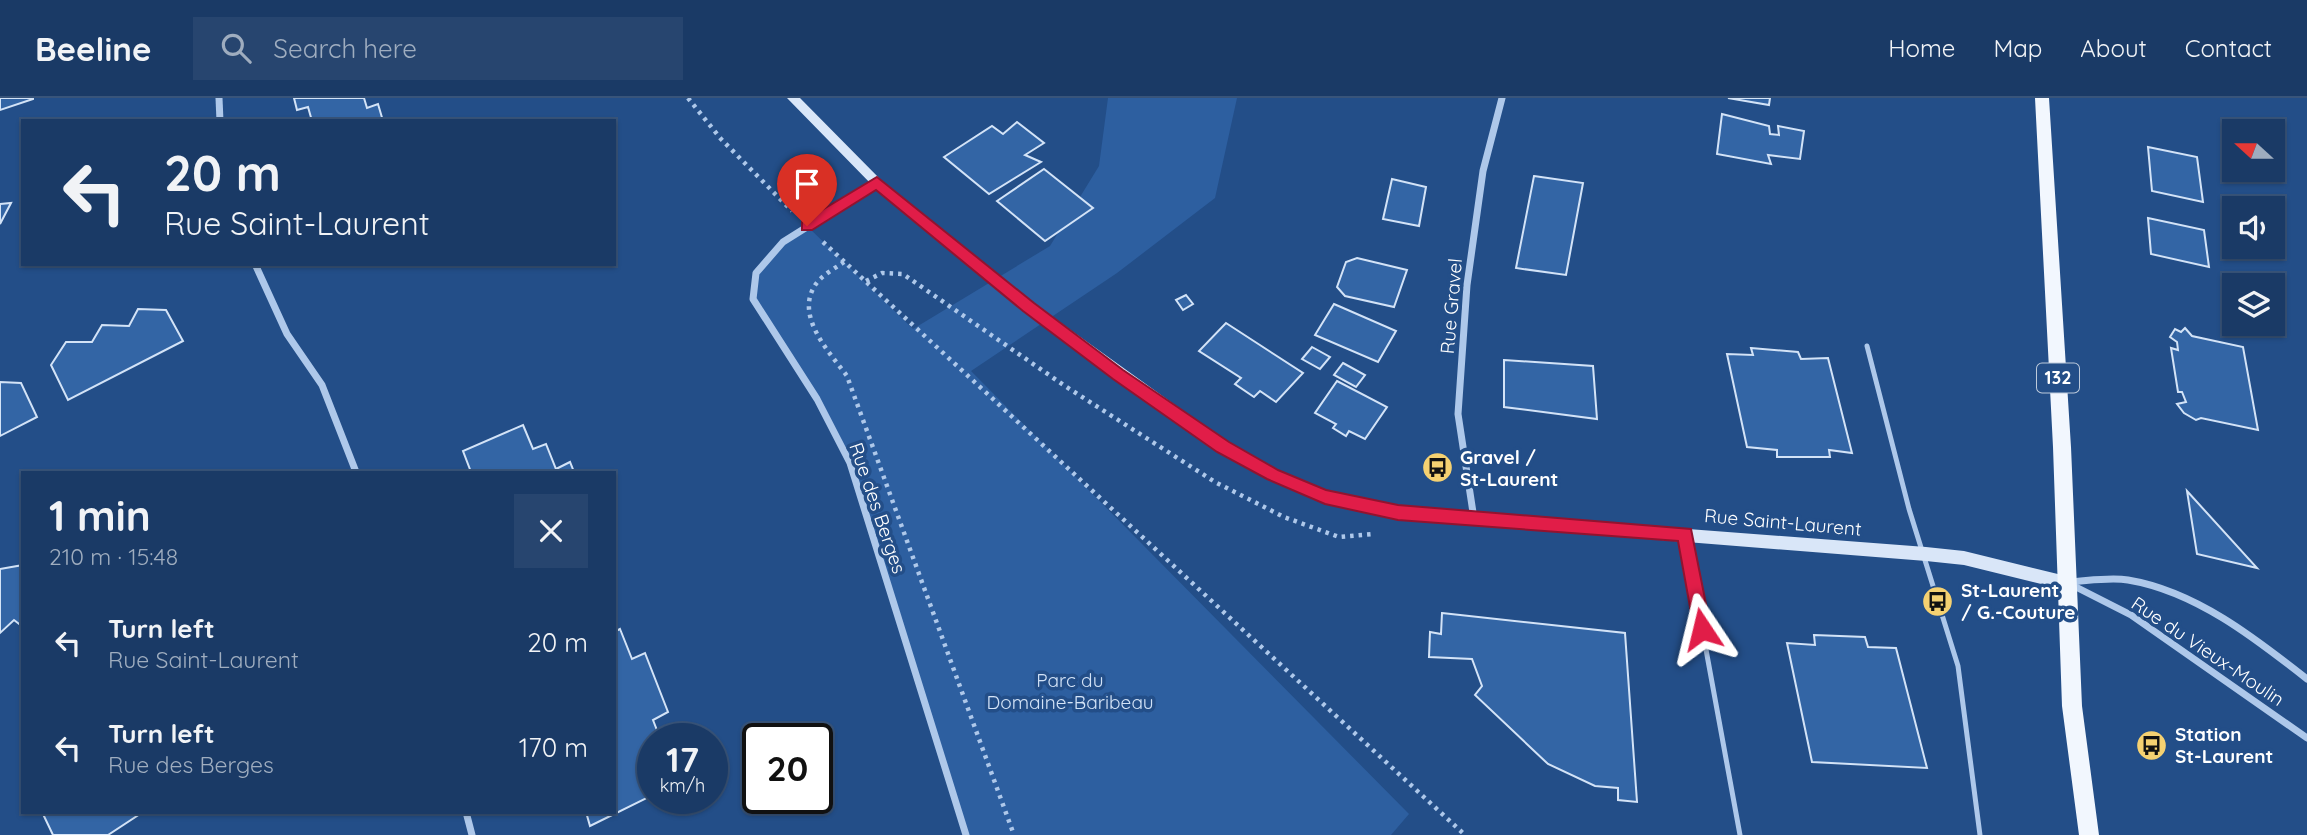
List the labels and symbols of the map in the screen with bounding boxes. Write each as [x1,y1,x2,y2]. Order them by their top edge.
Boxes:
north arrow [2222,119,2286,182]
pin [777,154,837,226]
street label: Rue Gravel [1435,257,1467,355]
road number: 132 [2037,364,2079,392]
street label: Rue des Berges [844,439,912,577]
place label: Gravel / St-Laurent [1460,445,1558,491]
bus stop icon: Gravel / St-Laurent [1420,451,1454,485]
street label: Rue Saint-Laurent [1703,503,1863,541]
place label: St-Laurent / G.-Couture [1961,578,2075,624]
bus stop icon: St-Laurent / G.-Couture [1921,584,1955,618]
street label: Rue du Vieux-Moulin [2127,591,2289,711]
position arrow [1665,592,1739,666]
park label: Parc du Domaine-Baribeau [986,668,1154,714]
place label: Station St-Laurent [2175,722,2273,768]
speed limit sign: 20 [742,723,833,814]
bus stop icon: Station St-Laurent [2135,728,2169,762]

